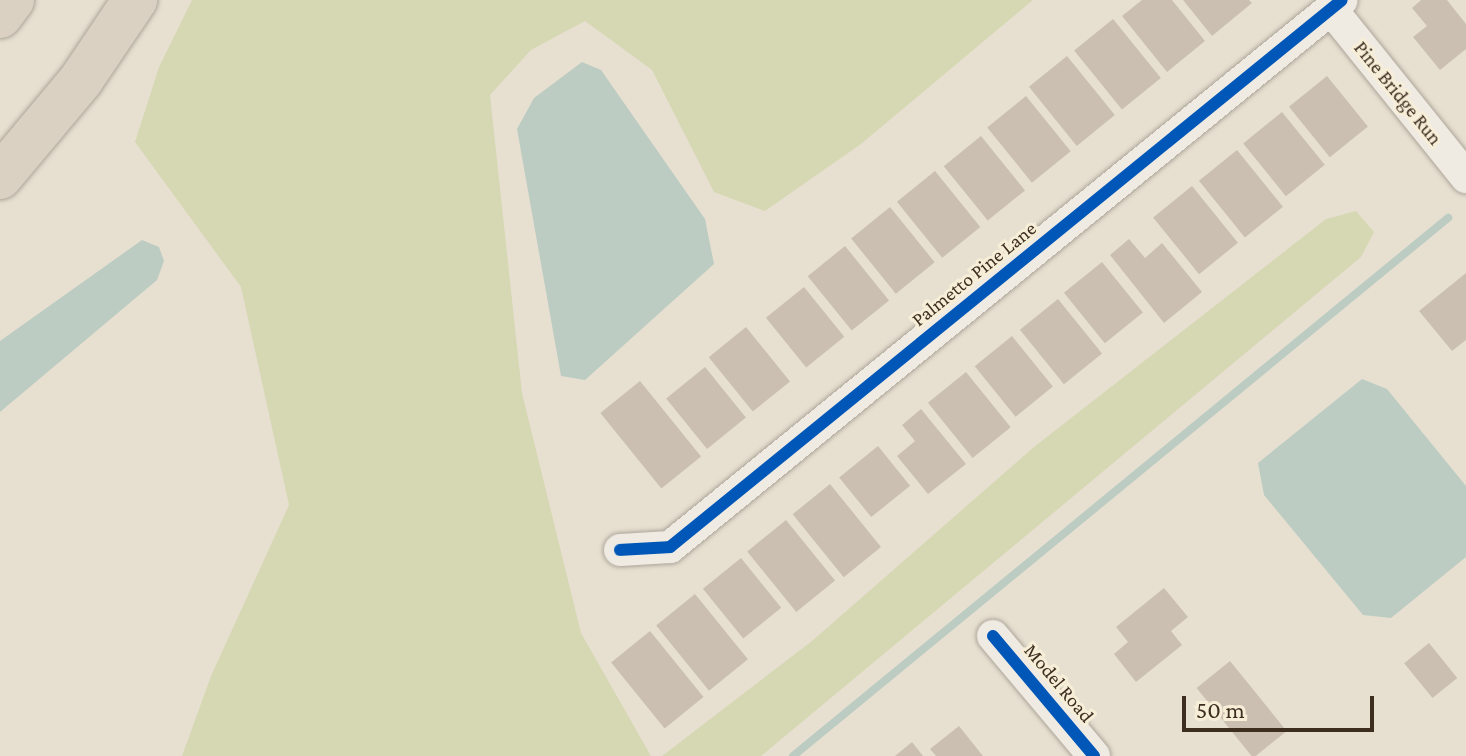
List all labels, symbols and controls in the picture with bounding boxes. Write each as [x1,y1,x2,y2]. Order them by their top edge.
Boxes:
street label: Pine Bridge Run [1349,36,1447,150]
street label: Palmetto Pine Lane [907,216,1041,332]
street label: Model Road [1019,639,1099,727]
scale bar [1186,680,1378,730]
text: 50 m [1196,696,1245,723]

